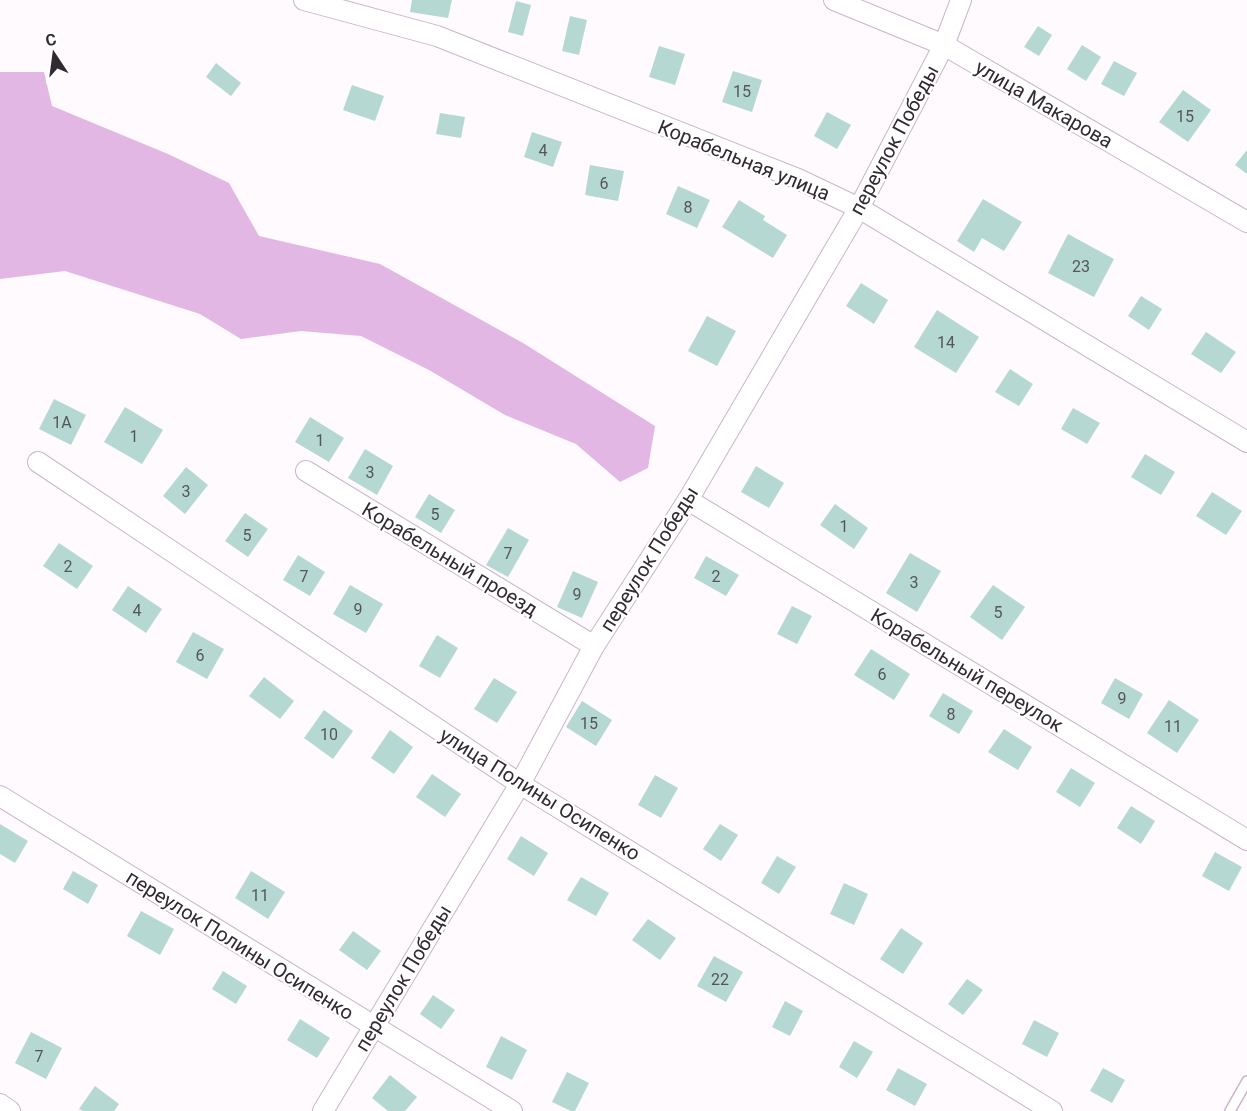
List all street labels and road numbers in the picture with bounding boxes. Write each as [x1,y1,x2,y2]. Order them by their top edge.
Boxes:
street label: улица Макарова [971,55,1117,153]
street label: переулок Победы [844,61,944,219]
street label: Корабельная улица [654,115,834,205]
street label: переулок Победы [595,482,703,636]
street label: Корабельный проезд [358,497,542,621]
street label: Корабельный переулок [866,603,1068,737]
street label: улица Полины Осипенко [435,722,645,866]
street label: переулок Полины Осипенко [122,865,358,1025]
street label: переулок Победы [350,900,456,1056]

